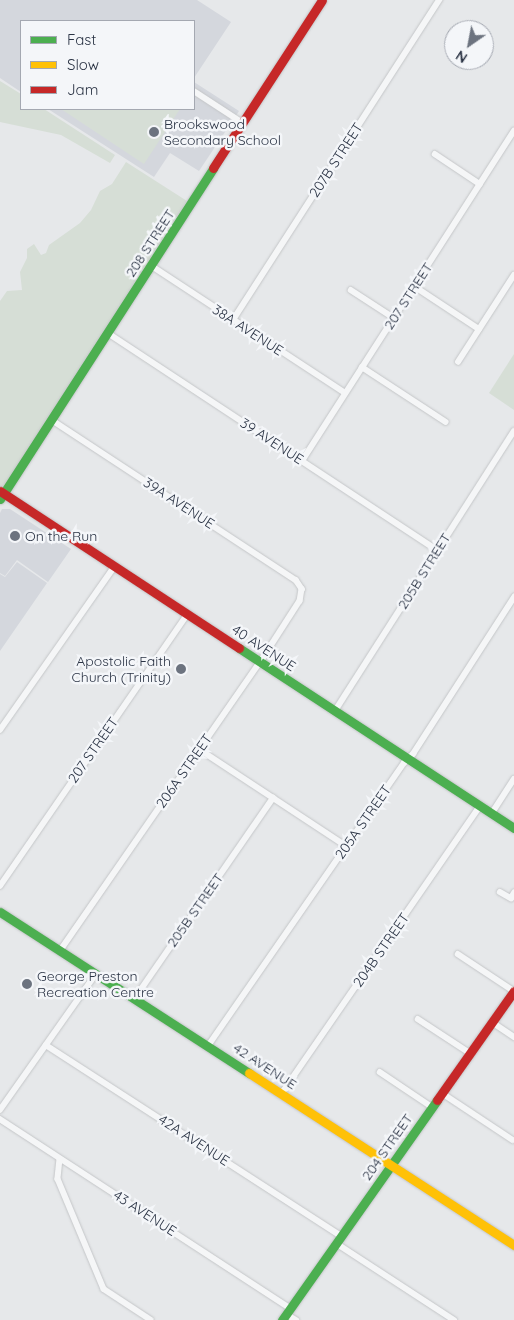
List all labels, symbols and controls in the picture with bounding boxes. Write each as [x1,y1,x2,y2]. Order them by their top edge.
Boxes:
legend [20,20,195,110]
north arrow [444,20,494,70]
text: Fast [67,30,96,49]
text: N [452,46,471,67]
text: Slow [67,55,99,74]
text: Jam [67,80,98,99]
place label: Brookswood Secondary School [164,116,281,148]
street label: 207B STREET [306,120,366,200]
marker: Brookswood Secondary School [148,126,160,138]
street label: 208 STREET [122,206,178,280]
street label: 207 STREET [380,259,436,333]
street label: 38A AVENUE [209,301,287,359]
street label: 39 AVENUE [237,414,307,468]
street label: 39A AVENUE [140,474,218,532]
place label: On the Run [25,528,97,544]
marker: On the Run [9,530,21,542]
street label: 205B STREET [394,530,454,612]
street label: 40 AVENUE [229,621,299,675]
place label: Apostolic Faith Church (Trinity) [72,653,171,686]
marker: Apostolic Faith Church (Trinity) [175,663,187,675]
street label: 207 STREET [64,714,122,786]
street label: 206A STREET [152,731,216,811]
street label: 205A STREET [331,782,395,862]
street label: 205B STREET [163,870,227,950]
street label: 204B STREET [349,910,413,990]
place label: George Preston Recreation Centre [37,968,154,1000]
marker: George Preston Recreation Centre [21,978,33,990]
street label: 42 AVENUE [230,1039,300,1093]
street label: 42A AVENUE [155,1111,233,1169]
street label: 204 STREET [358,1111,416,1183]
street label: 43 AVENUE [110,1186,180,1240]

